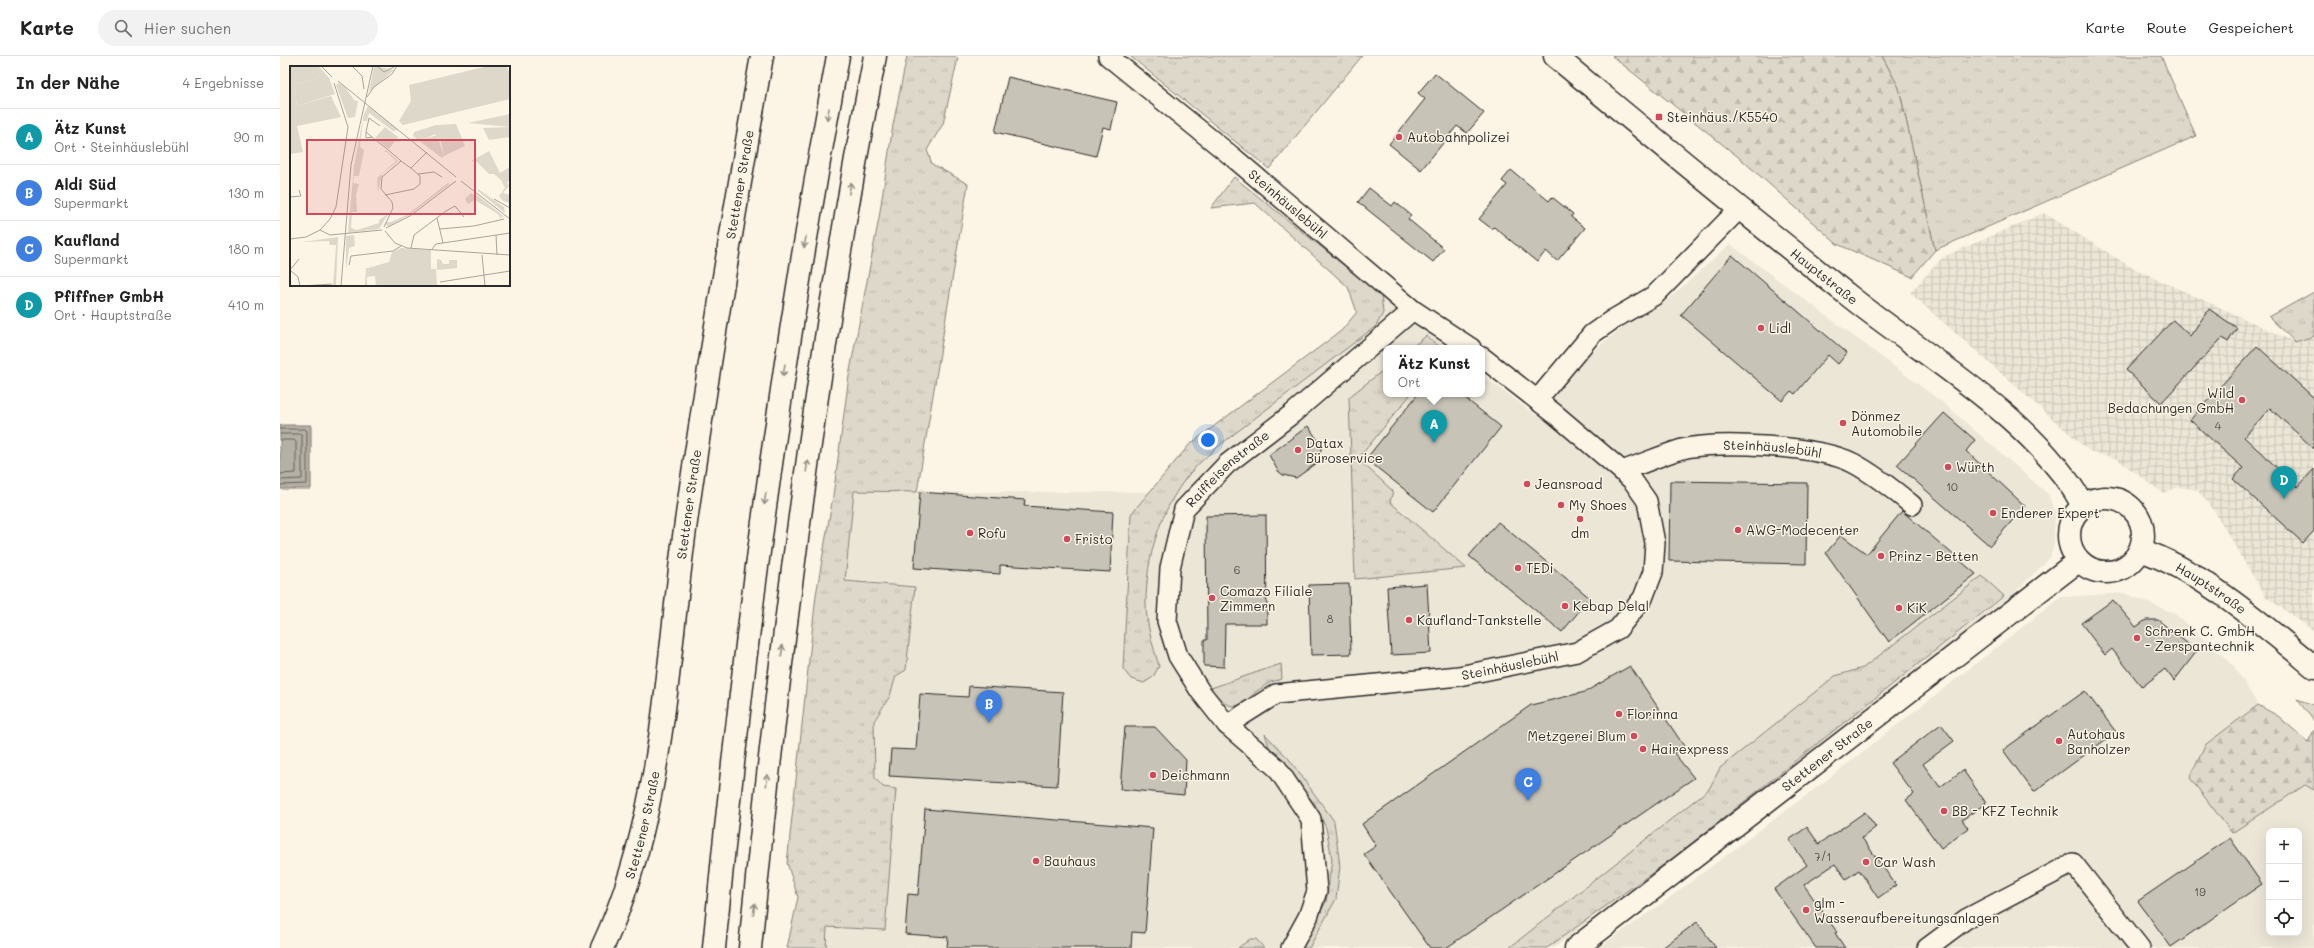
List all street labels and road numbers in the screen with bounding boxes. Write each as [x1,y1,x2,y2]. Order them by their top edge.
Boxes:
street label: Stettener Straße [721,128,757,240]
street label: Steinhäuslebühl [1245,165,1331,242]
street label: Hauptstraße [1787,244,1862,308]
street label: Raiffeisenstraße [1182,426,1272,510]
street label: Steinhäuslebühl [1723,436,1823,461]
street label: Stettener Straße [672,448,704,560]
street label: Hauptstraße [2173,558,2250,617]
street label: Steinhäuslebühl [1460,647,1560,683]
street label: Stettener Straße [1778,714,1876,795]
street label: Stettener Straße [620,769,663,881]

